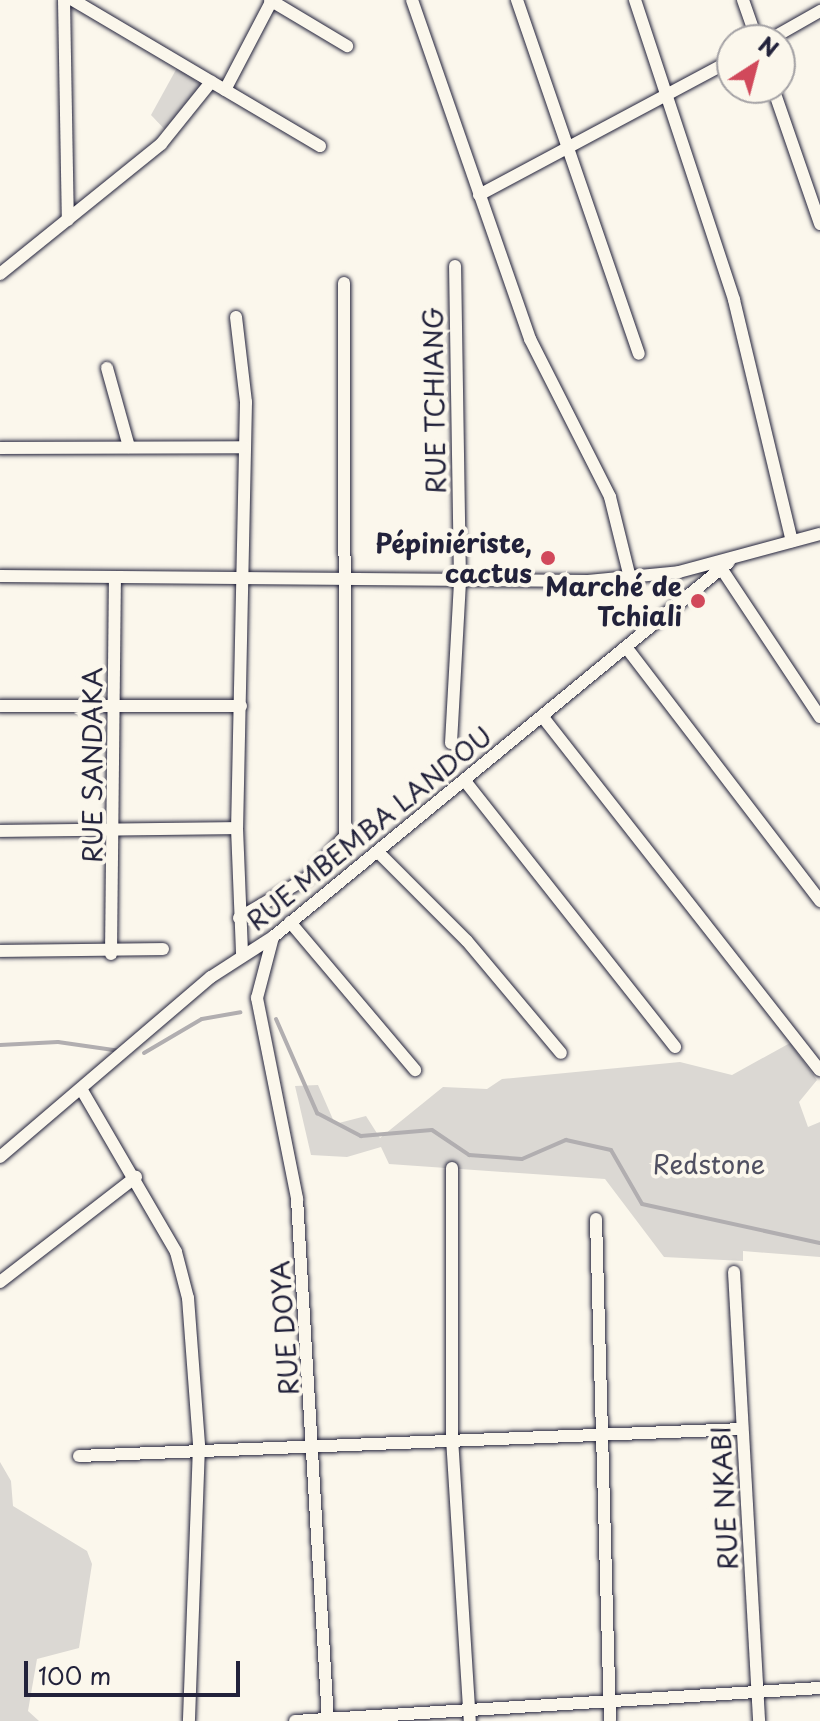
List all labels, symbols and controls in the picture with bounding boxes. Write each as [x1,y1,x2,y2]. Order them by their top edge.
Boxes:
north arrow [716,24,796,104]
text: N [752,27,786,64]
street label: RUE TCHIANG [417,305,451,495]
place label: Pépiniériste, cactus [375,527,532,588]
marker: Pépiniériste, cactus [539,549,557,567]
place label: Marché de Tchiali [544,570,682,632]
marker: Marché de Tchiali [689,592,707,610]
street label: RUE SANDAKA [76,666,108,864]
street label: RUE MBEMBA LANDOU [240,719,498,937]
park label: Redstone [653,1148,765,1180]
street label: RUE DOYA [264,1258,304,1398]
street label: RUE NKABI [705,1424,743,1572]
scale bar [28,1645,244,1695]
text: 100 m [38,1657,111,1693]

